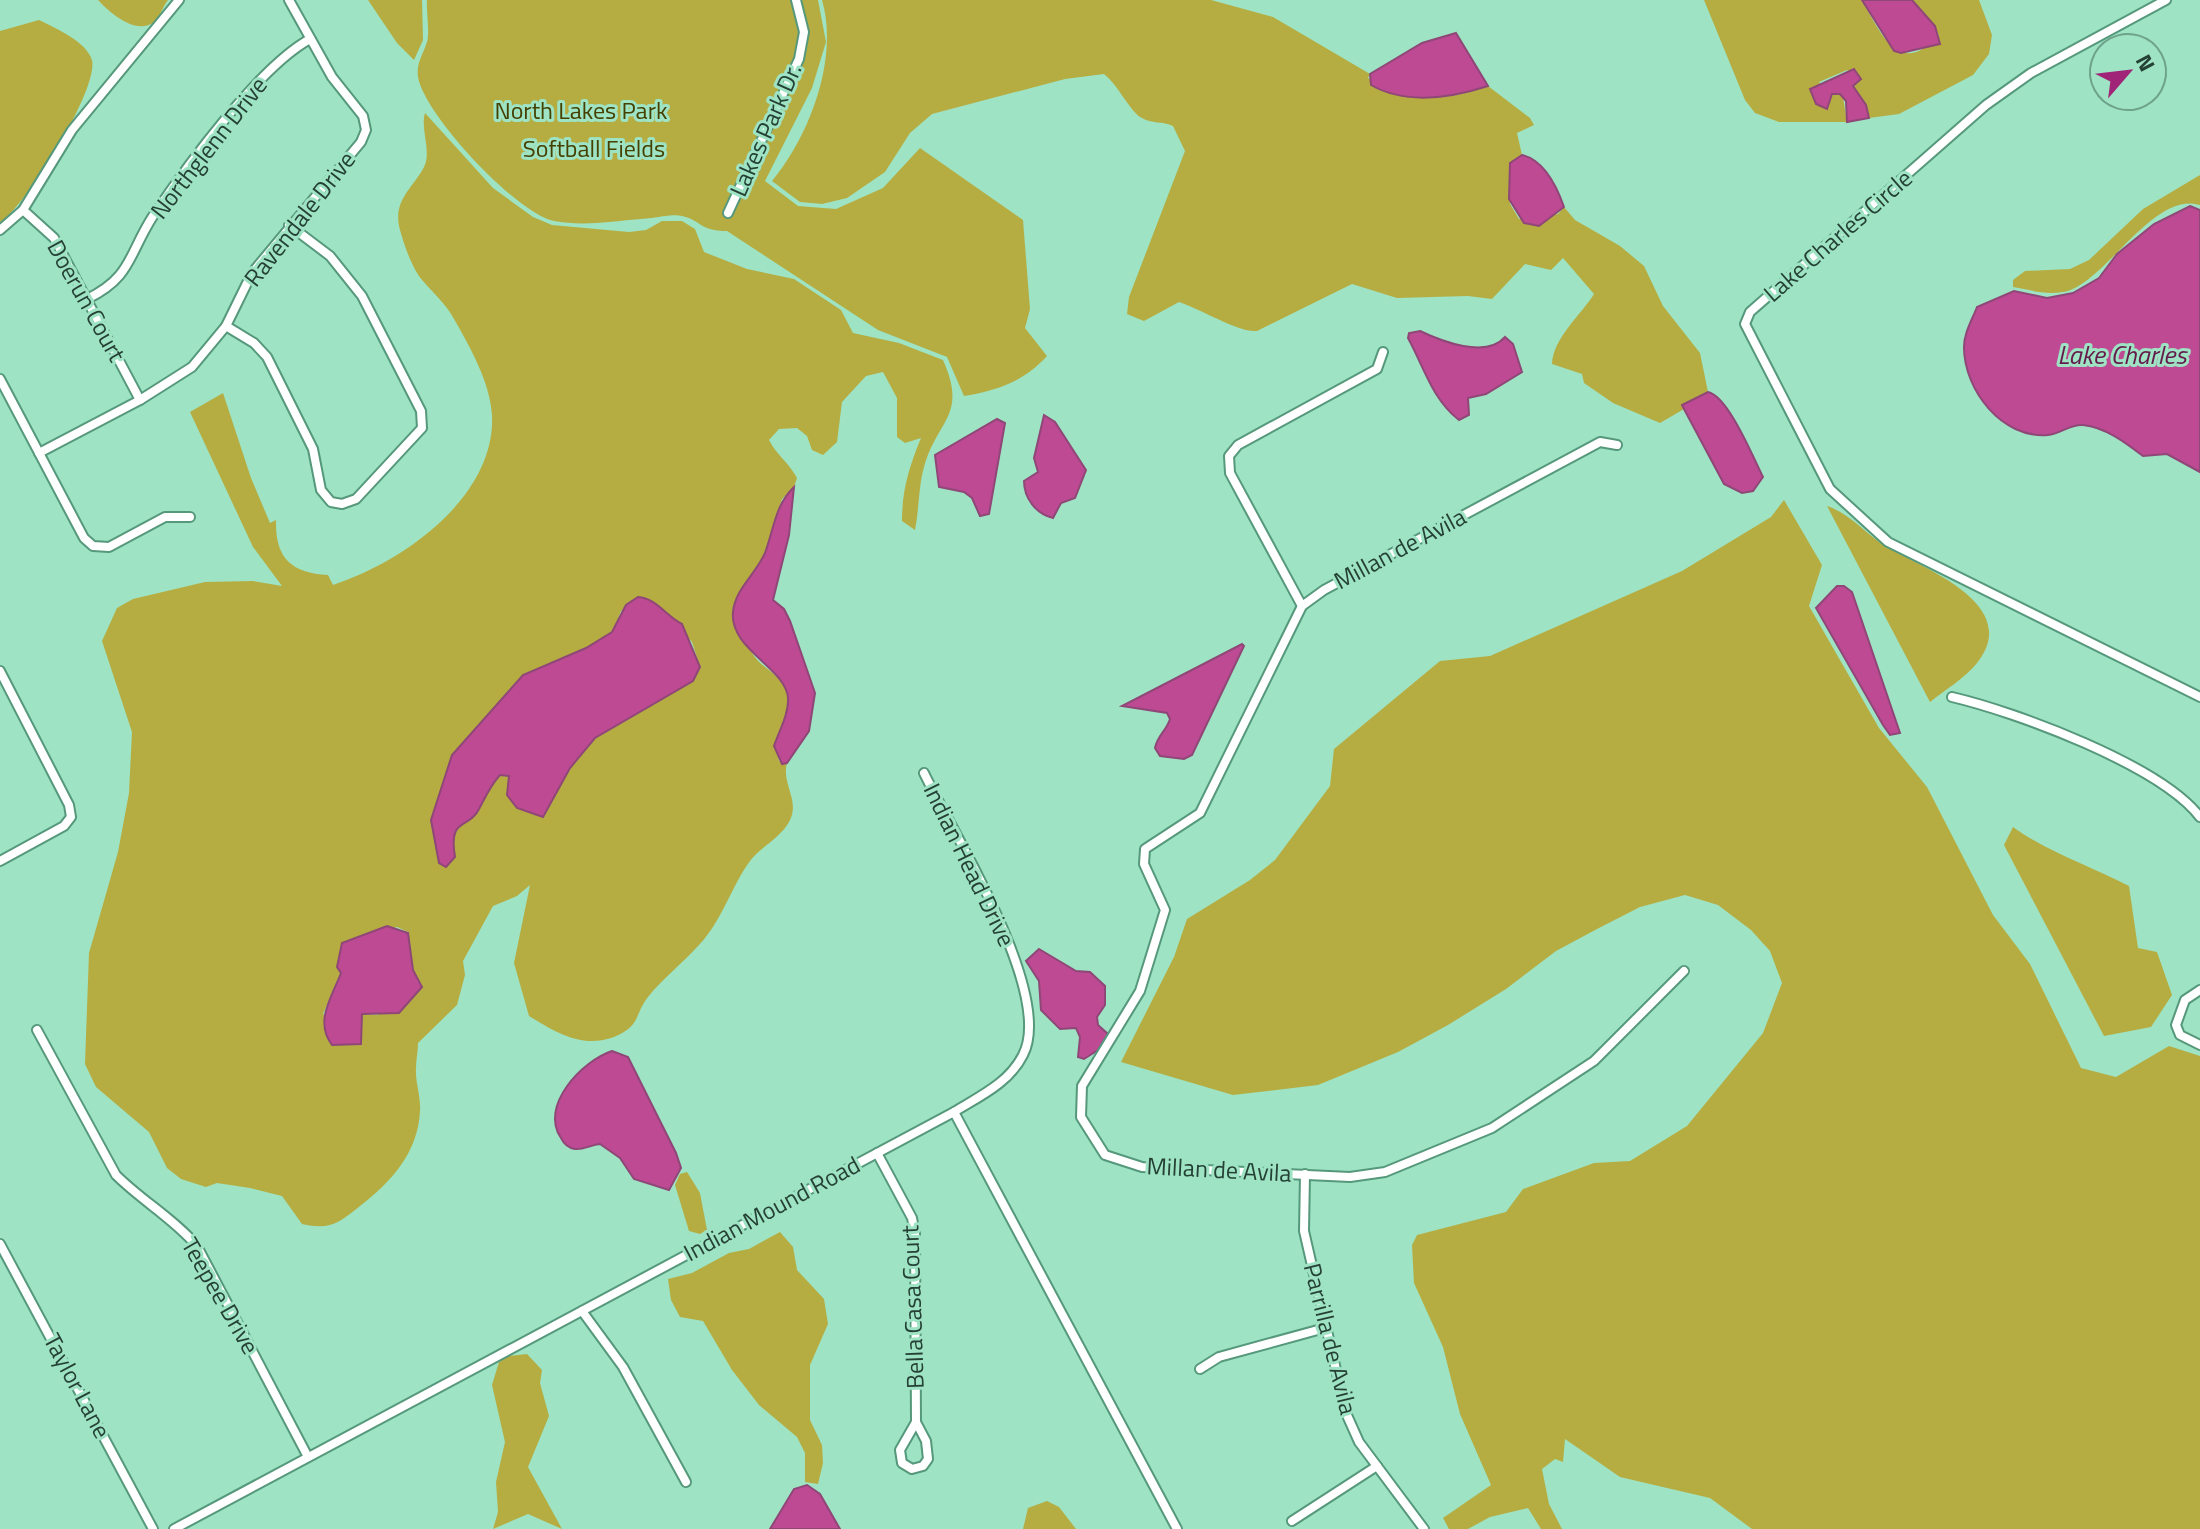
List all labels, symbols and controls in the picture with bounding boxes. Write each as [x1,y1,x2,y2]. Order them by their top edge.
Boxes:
north arrow [2088,32,2168,112]
text: N [2127,48,2164,77]
street label: Lakes Park Dr. [720,57,810,202]
street label: Northglenn Drive [141,69,275,226]
park label: North Lakes Park [495,92,668,128]
park label: Softball Fields [523,130,665,166]
street label: Ravendale Drive [235,143,364,294]
street label: Lake Charles Circle [1755,160,1920,310]
street label: Doerun Court [39,233,135,369]
water label: Lake Charles [2058,335,2188,374]
street label: Millan de Avila [1327,498,1472,598]
street label: Indian Head Drive [915,777,1025,952]
street label: Indian Mound Road [677,1146,866,1270]
street label: Millan de Avila [1146,1147,1292,1191]
street label: Bella Casa Court [891,1224,933,1390]
street label: Teepee Drive [173,1230,269,1361]
street label: Parrilla de Avila [1295,1259,1367,1418]
street label: Taylor Lane [35,1327,121,1444]

